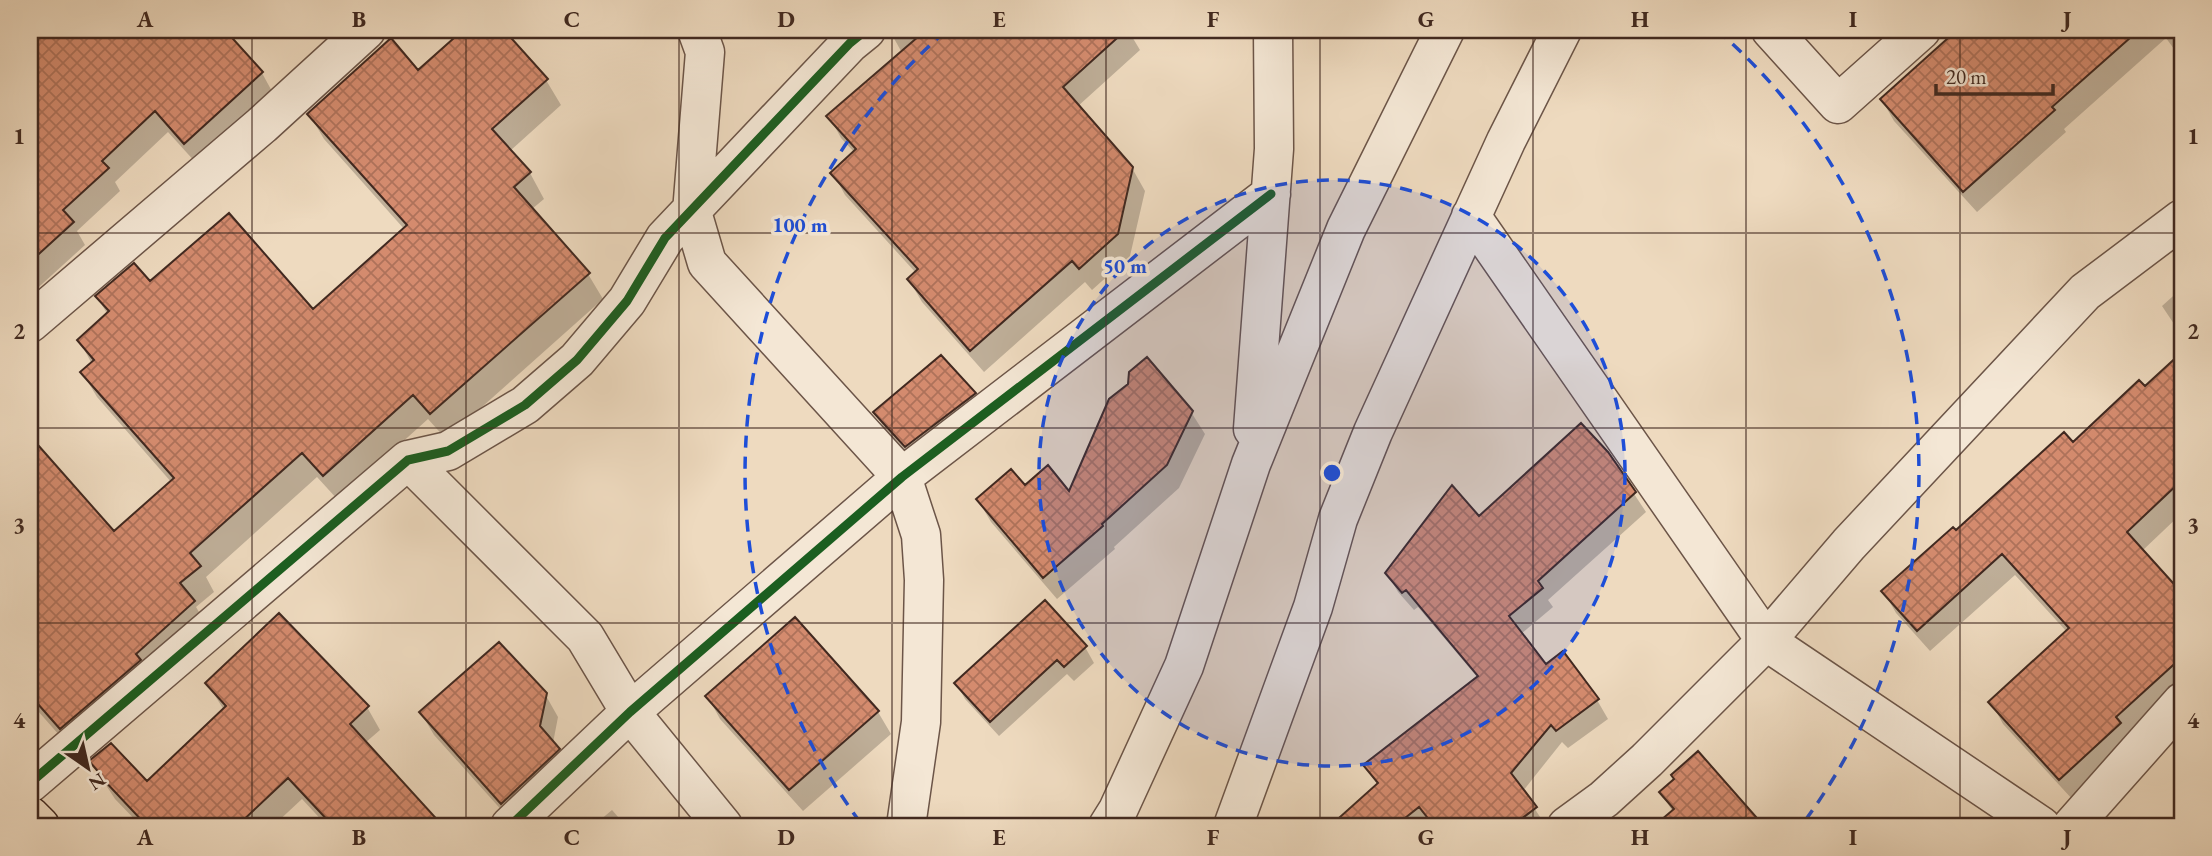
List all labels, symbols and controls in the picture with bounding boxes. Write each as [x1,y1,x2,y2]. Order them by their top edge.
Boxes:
text: A [136,4,154,34]
text: B [352,4,366,34]
text: C [564,4,580,34]
text: D [777,4,795,34]
text: E [992,4,1006,34]
text: F [1207,4,1220,34]
text: G [1418,4,1434,34]
text: H [1631,4,1649,34]
text: I [1849,4,1857,34]
text: J [2061,4,2072,34]
scale bar [1936,52,2053,96]
text: 20 m [1946,63,1987,90]
text: 1 [13,121,25,151]
text: 1 [2187,121,2199,151]
text: 100 m [772,211,828,238]
text: 50 m [1103,252,1147,279]
text: 2 [13,316,25,346]
text: 2 [2187,316,2199,346]
centre of rings [1320,461,1344,485]
text: 3 [13,510,25,540]
text: 3 [2187,510,2199,540]
text: 4 [13,705,26,735]
text: 4 [2187,705,2200,735]
north arrow [52,734,122,804]
text: N [83,767,111,797]
text: A [136,822,154,852]
text: B [352,822,366,852]
text: C [564,822,580,852]
text: D [777,822,795,852]
text: E [992,822,1006,852]
text: F [1207,822,1220,852]
text: G [1418,822,1434,852]
text: H [1631,822,1649,852]
text: I [1849,822,1857,852]
text: J [2061,822,2072,852]

